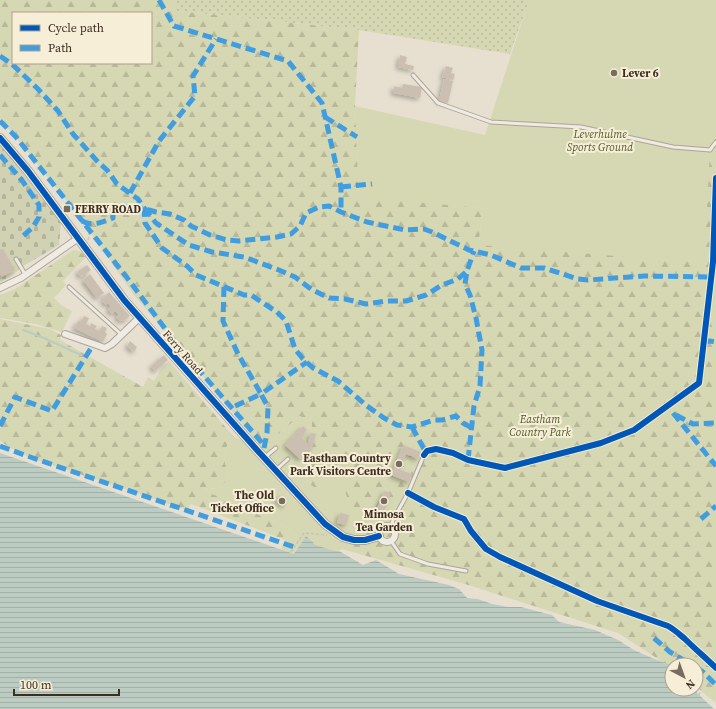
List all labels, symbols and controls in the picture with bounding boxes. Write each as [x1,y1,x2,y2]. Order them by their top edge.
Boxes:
legend [12,12,152,64]
text: Cycle path [48,20,104,36]
text: Path [48,40,72,56]
place label: Lever 6 [622,66,659,81]
marker: Lever 6 [609,68,619,78]
park label: Leverhulme Sports Ground [567,127,633,155]
place label: FERRY ROAD [75,202,141,217]
marker: FERRY ROAD [62,204,72,214]
street label: Ferry Road [159,327,207,378]
park label: Eastham Country Park [509,412,572,440]
place label: Eastham Country Park Visitors Centre [290,451,391,479]
marker: Eastham Country Park Visitors Centre [394,459,404,469]
place label: The Old Ticket Office [211,488,274,516]
marker: The Old Ticket Office [277,496,287,506]
marker: Mimosa Tea Garden [379,496,389,506]
place label: Mimosa Tea Garden [355,507,413,535]
north arrow [664,657,704,697]
scale bar [14,671,119,697]
text: N [682,676,698,692]
text: 100 m [20,677,52,693]

